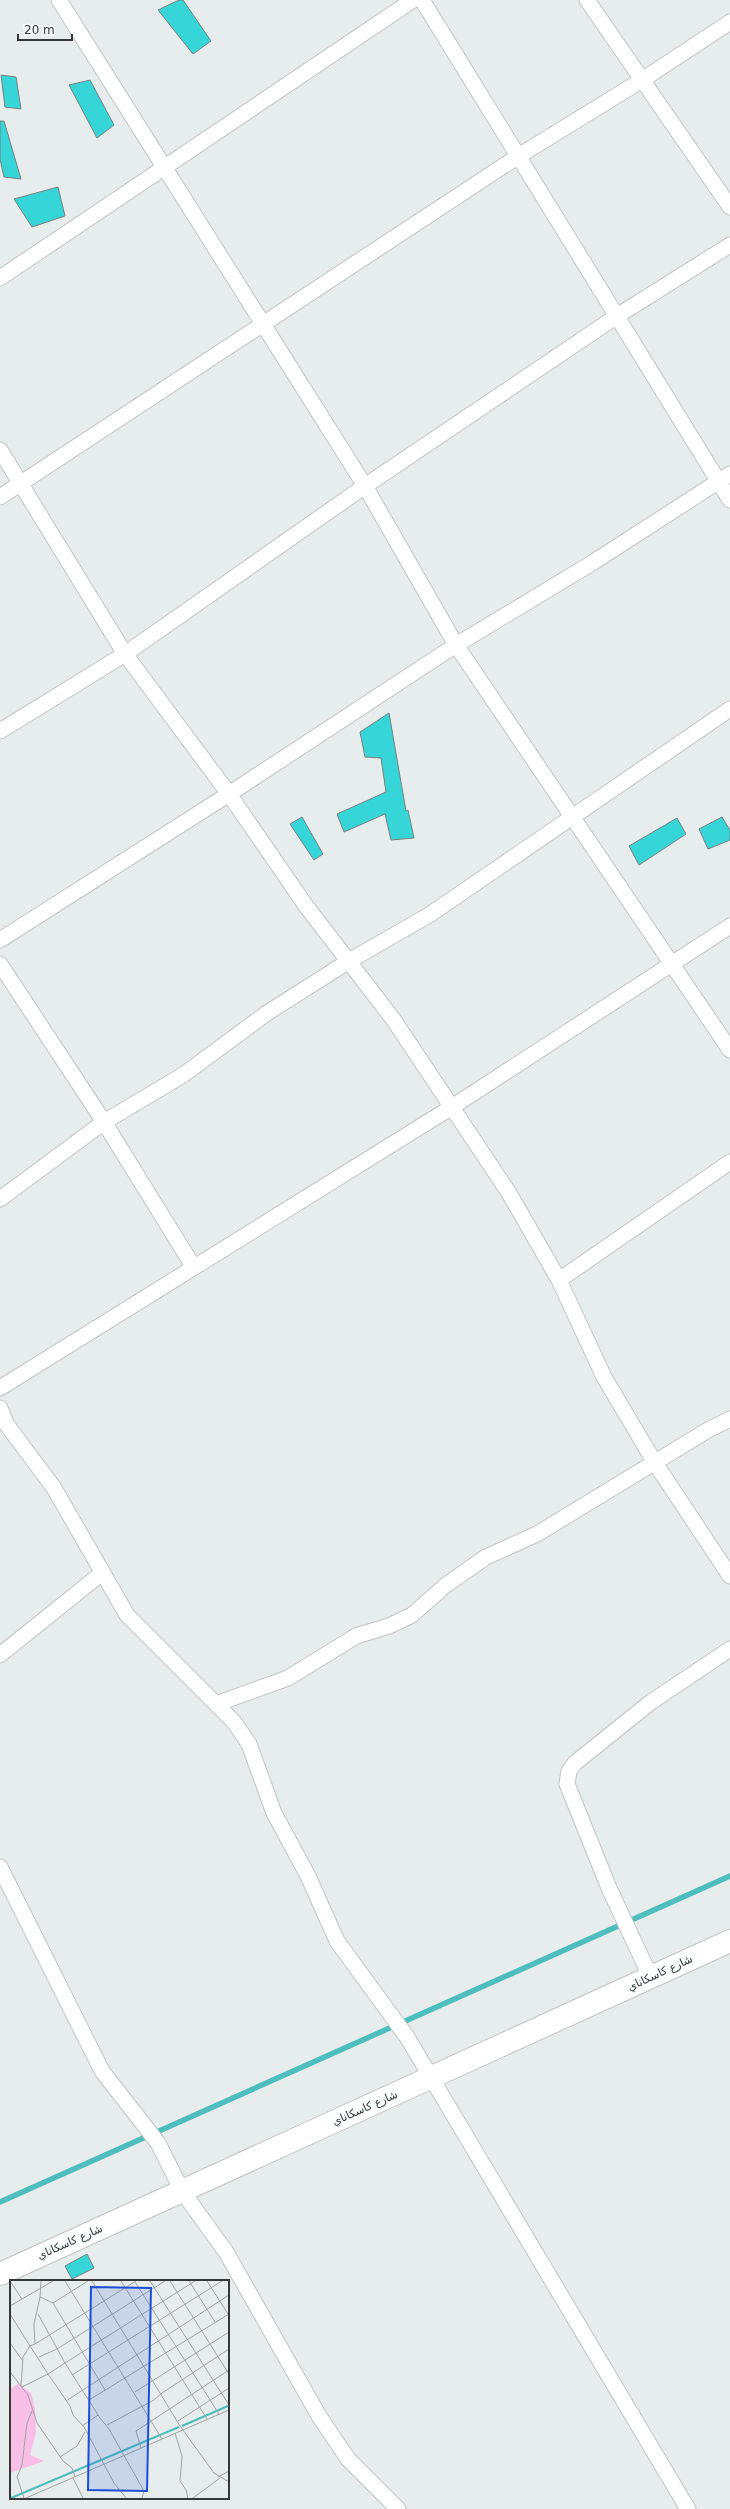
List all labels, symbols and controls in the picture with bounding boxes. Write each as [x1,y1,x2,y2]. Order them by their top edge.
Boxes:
scale bar [18,16,72,42]
text: 20 m [24,23,55,37]
street label: شارع كاسكاناي [625,1952,695,1994]
street label: شارع كاسكاناي [330,2088,400,2128]
street label: شارع كاسكاناي [35,2222,105,2262]
inset map [10,2280,229,2499]

